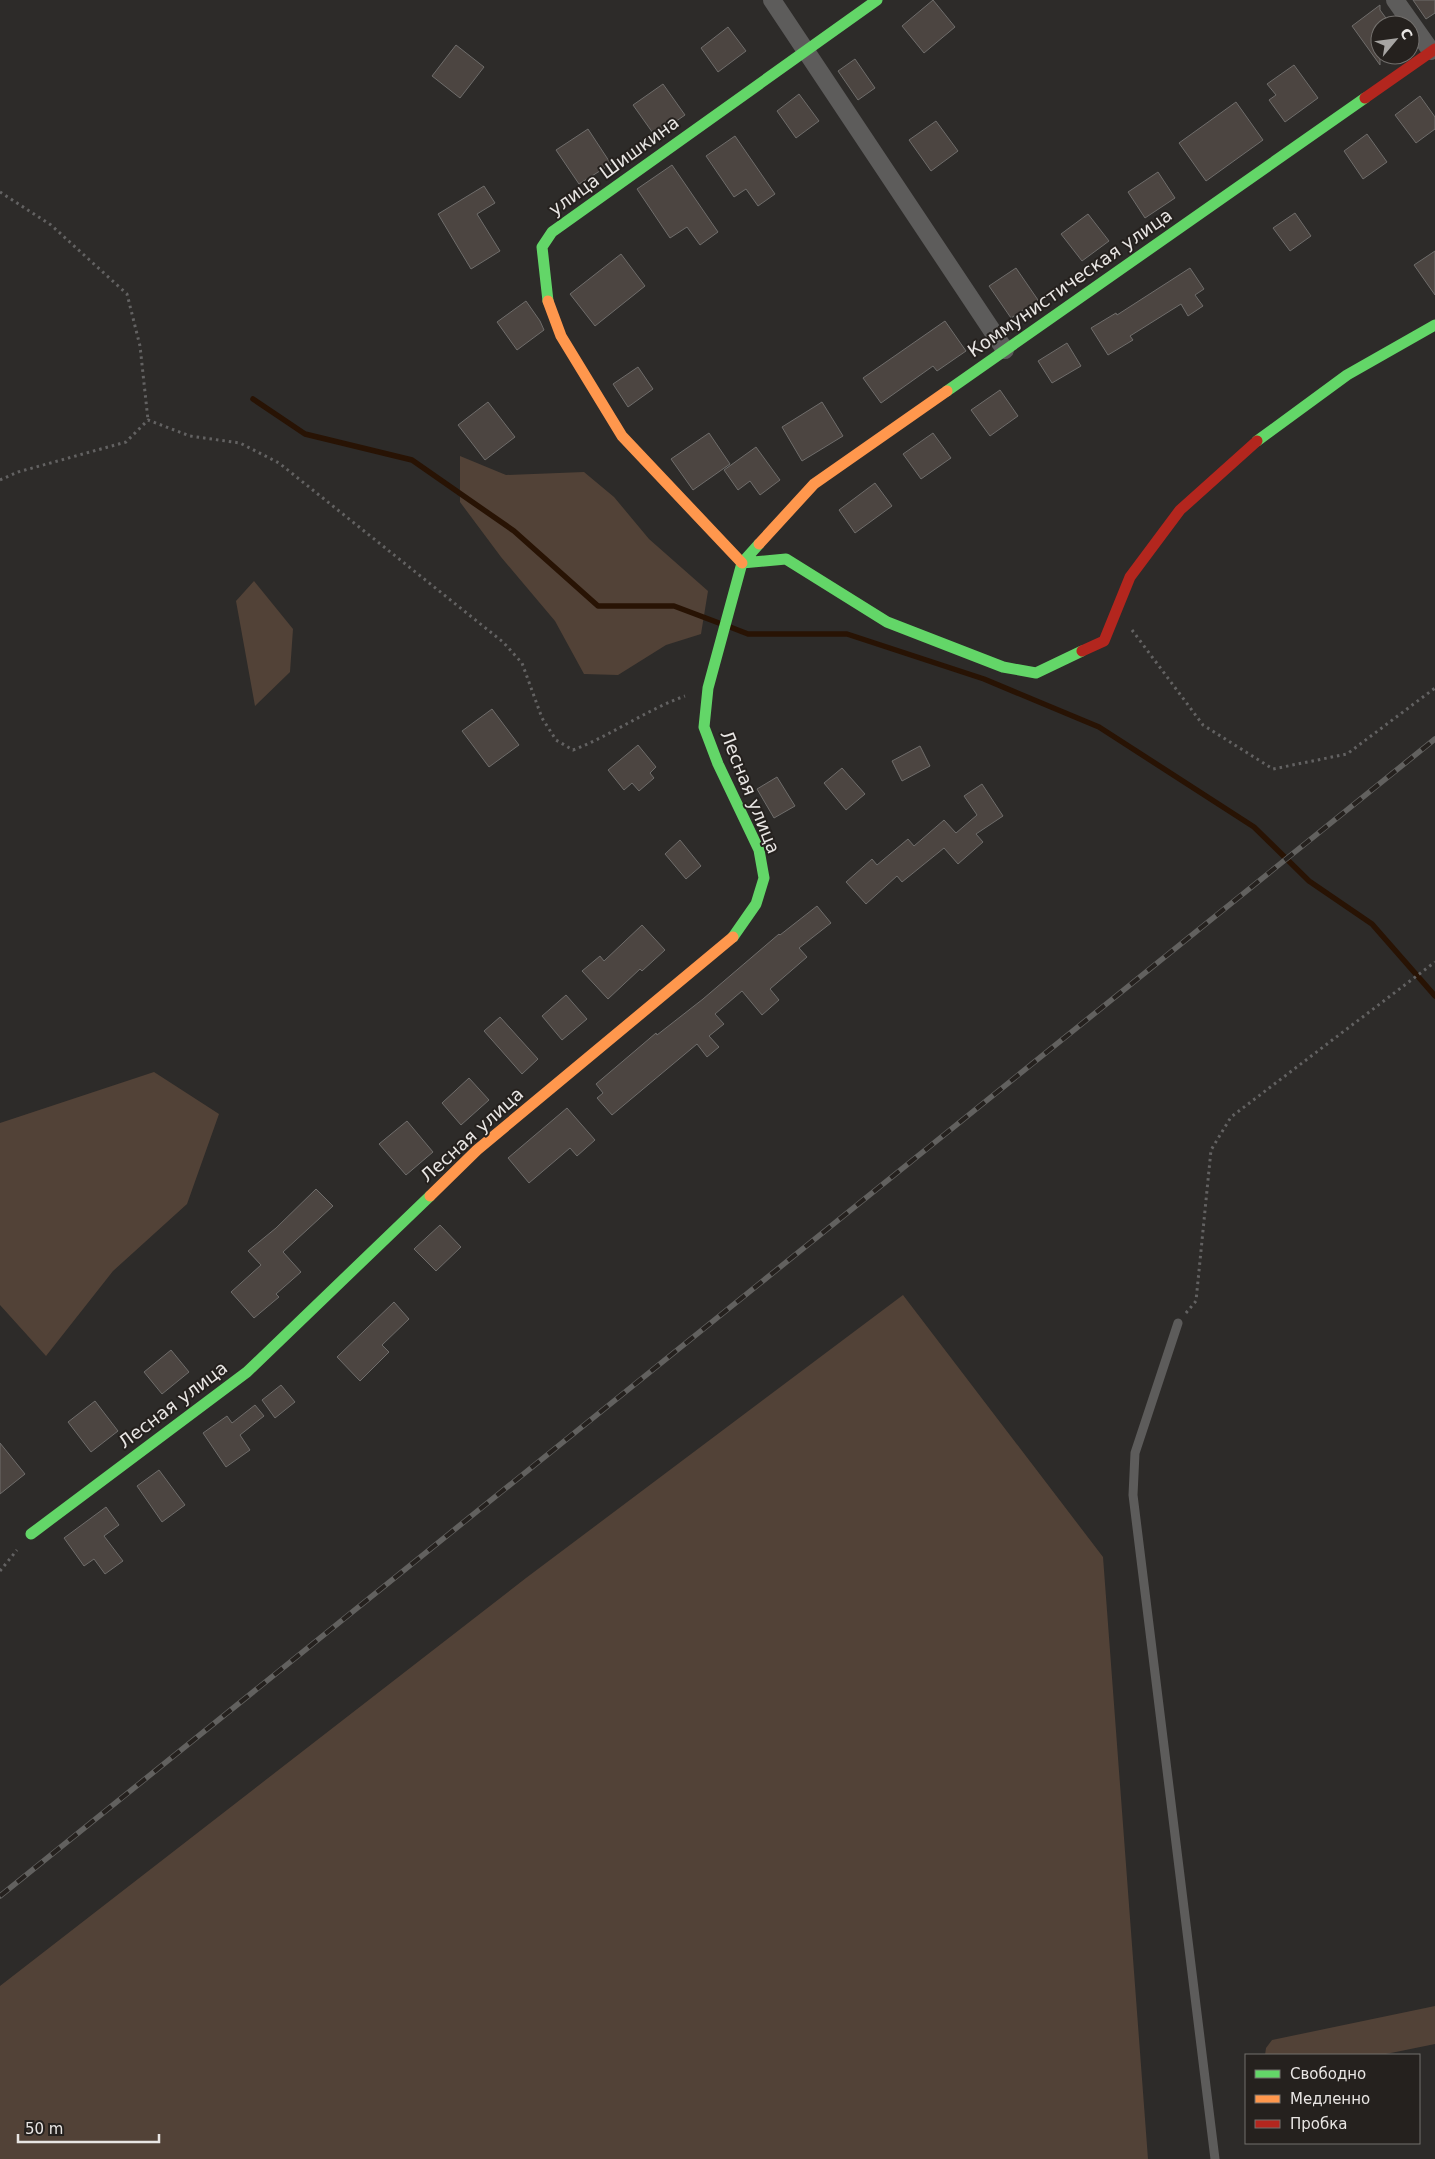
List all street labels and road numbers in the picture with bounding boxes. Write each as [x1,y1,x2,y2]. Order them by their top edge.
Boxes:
street label: улица Шишкина [545,111,683,220]
street label: Коммунистическая улица [964,204,1176,361]
street label: Лесная улица [716,727,785,856]
street label: Лесная улица [416,1083,527,1186]
street label: Лесная улица [114,1357,231,1452]

